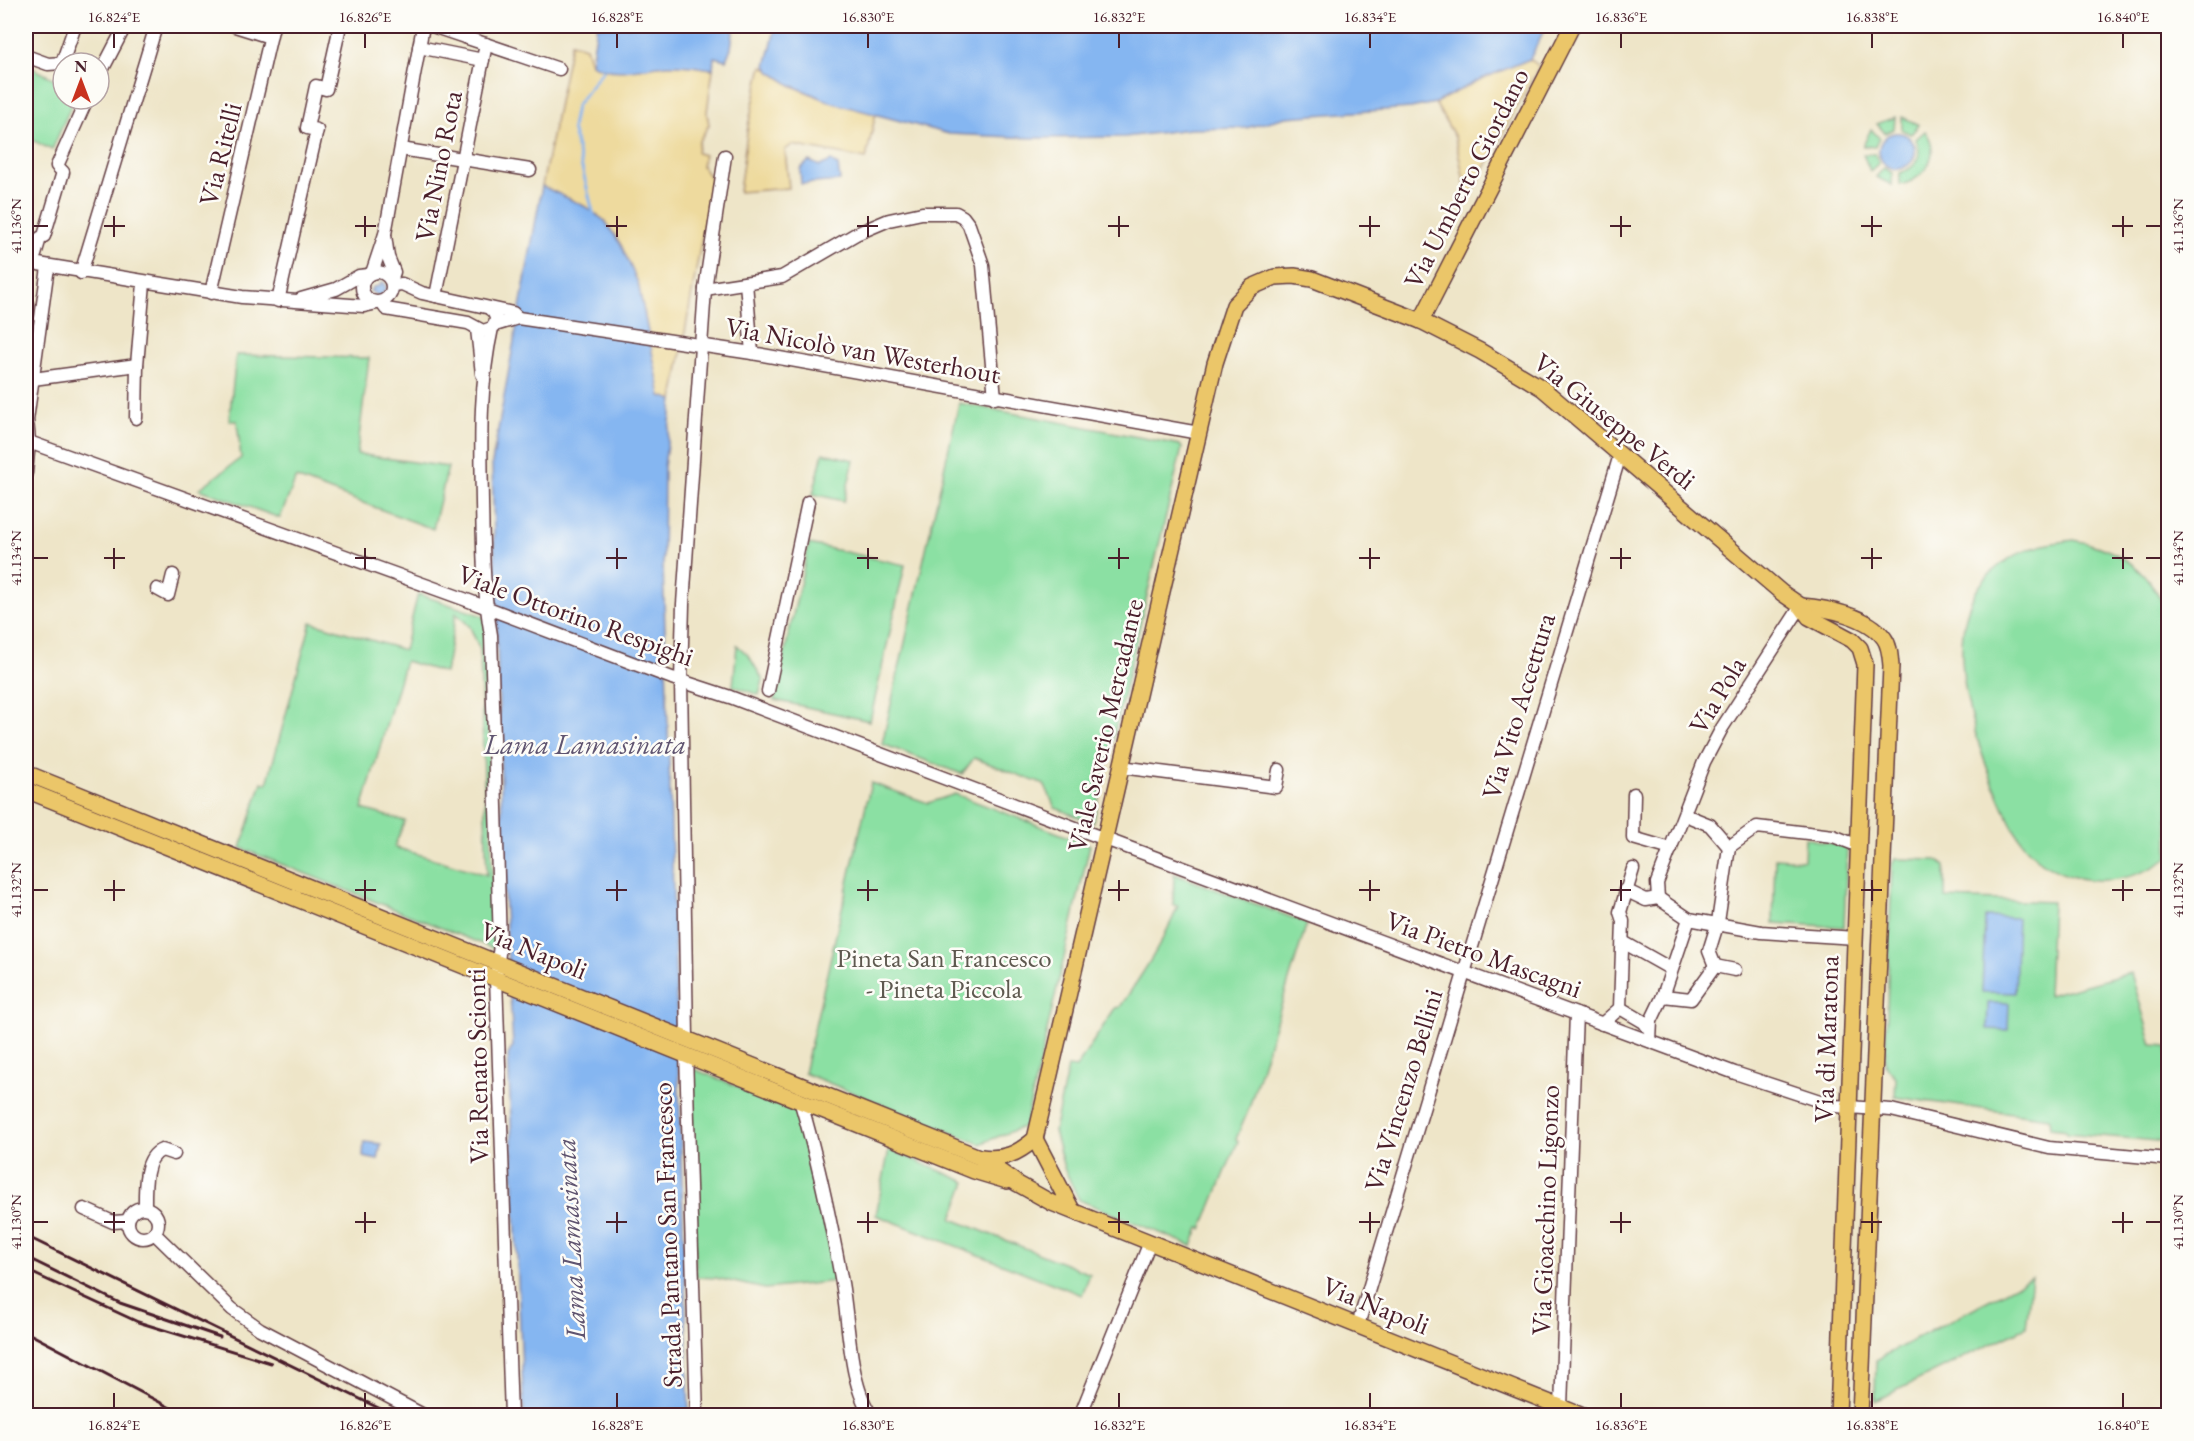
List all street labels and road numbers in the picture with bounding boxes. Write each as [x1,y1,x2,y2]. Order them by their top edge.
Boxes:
street label: Via Umberto Giordano [1395,62,1537,294]
street label: Via Nino Rota [406,87,470,245]
street label: Via Ritelli [190,99,250,209]
street label: Via Nicolò van Westerhout [723,309,1004,391]
street label: Via Giuseppe Verdi [1527,345,1704,498]
street label: Viale Ottorino Respighi [453,556,699,674]
street label: Viale Saverio Mercadante [1059,595,1151,855]
street label: Via Vito Accettura [1473,608,1563,803]
street label: Via Pola [1680,650,1754,740]
street label: Via Pietro Mascagni [1381,902,1587,1006]
street label: Via Napoli [475,913,593,987]
street label: Via di Maratona [1806,955,1846,1123]
street label: Via Renato Scionti [458,968,496,1164]
street label: Via Vincenzo Bellini [1356,984,1451,1195]
street label: Strada Pantano San Francesco [644,1082,690,1388]
street label: Via Gioacchino Ligonzo [1523,1084,1567,1336]
street label: Via Napoli [1317,1268,1435,1342]

